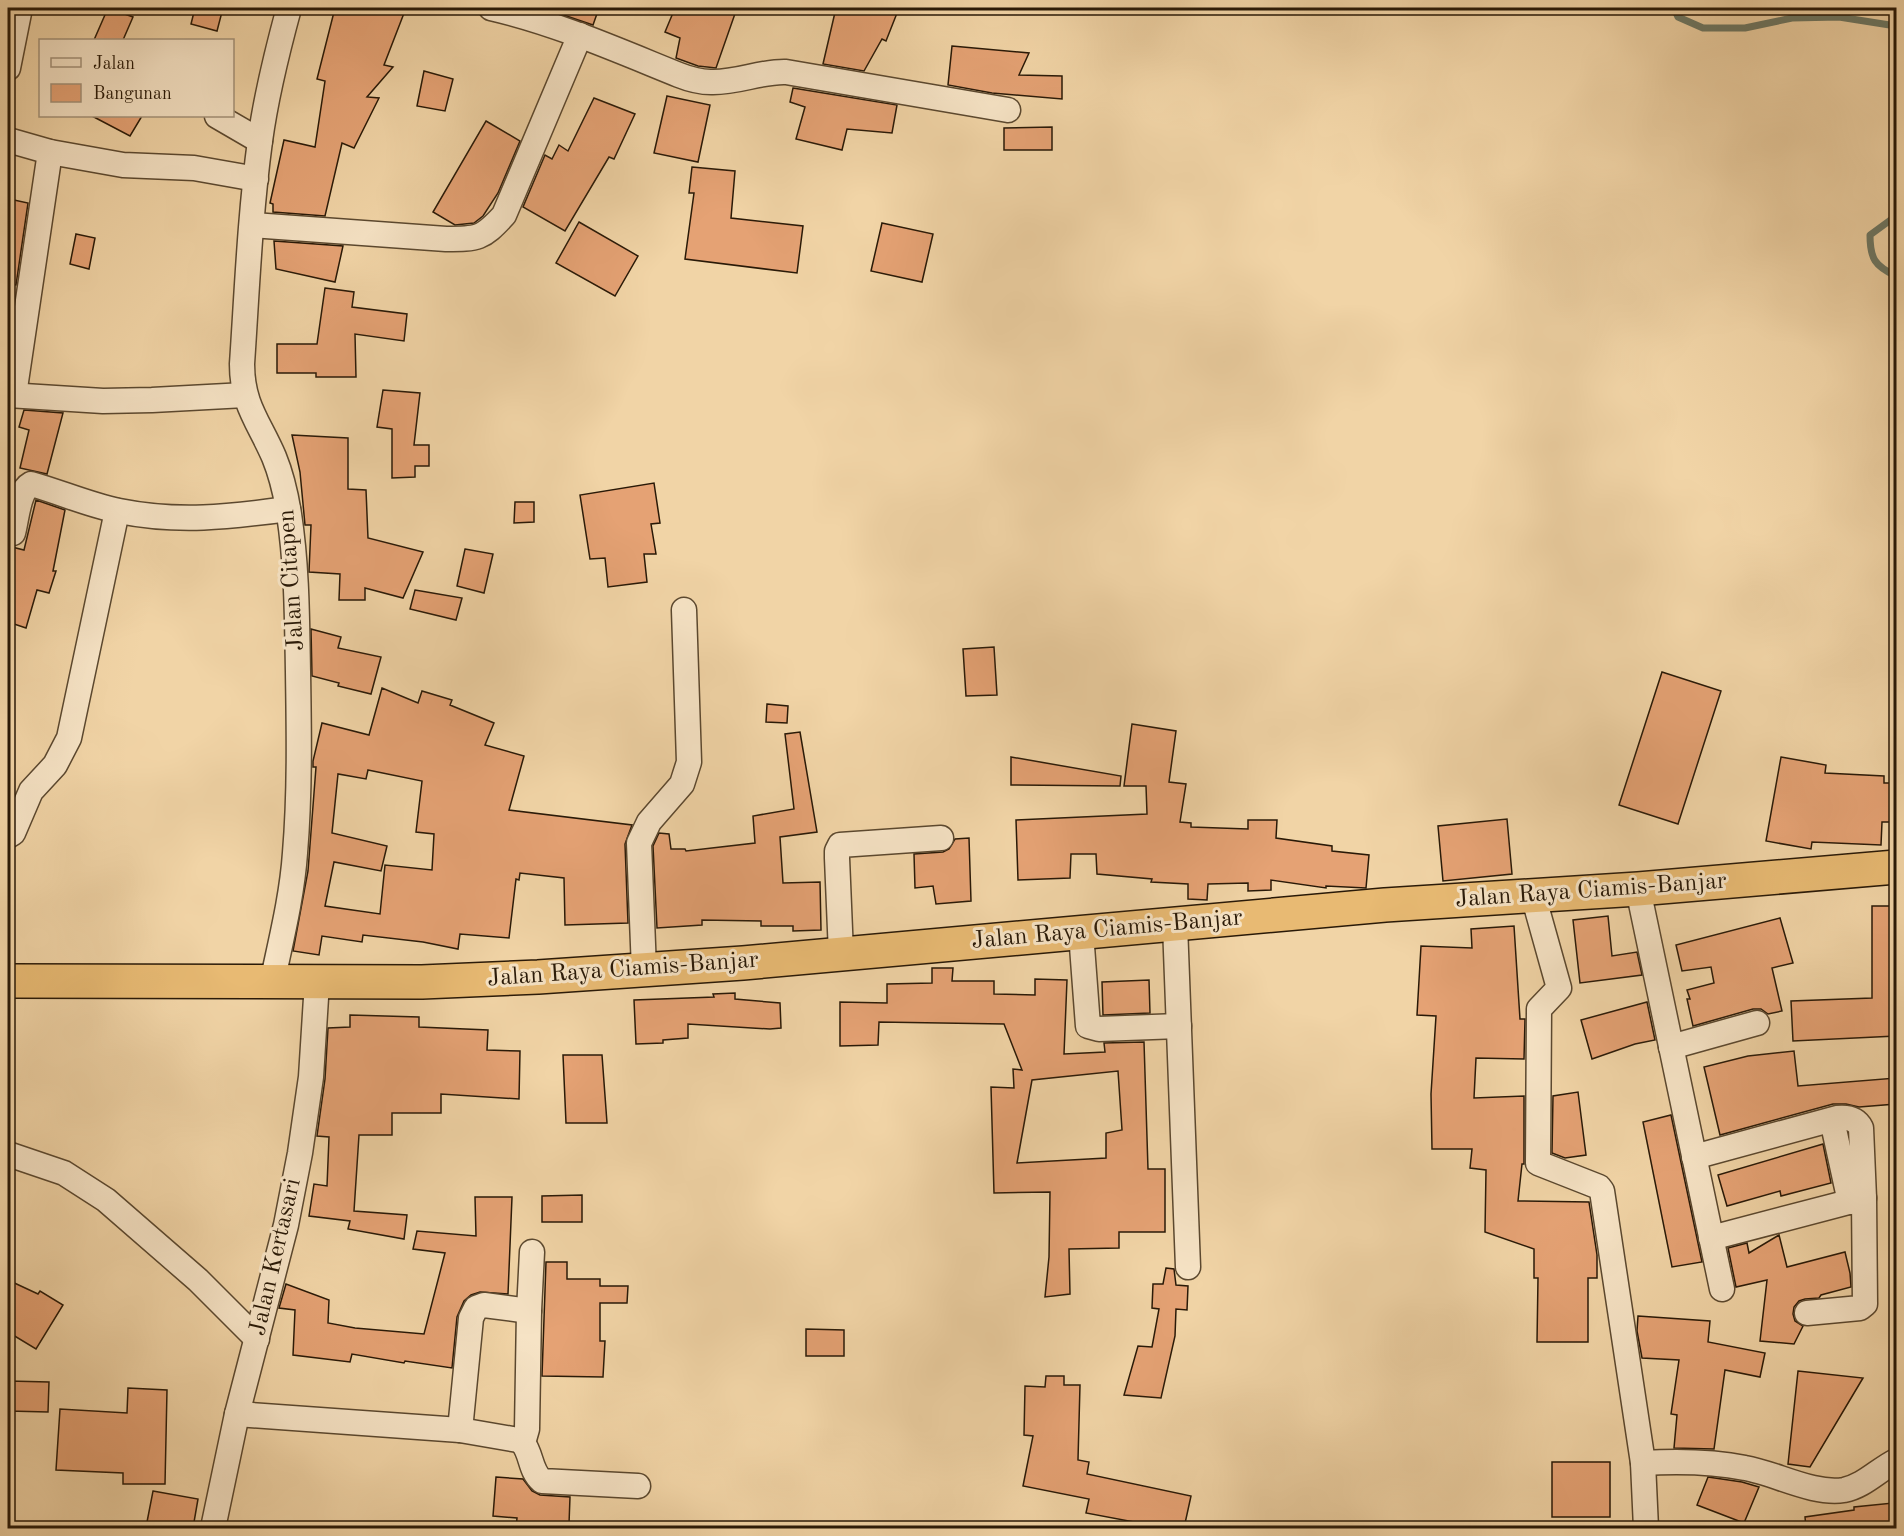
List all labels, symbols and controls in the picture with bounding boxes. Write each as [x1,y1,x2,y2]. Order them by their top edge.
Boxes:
legend [39,39,234,117]
text: Jalan [93,55,135,73]
text: Bangunan [93,85,172,103]
street label: Jalan Citapen [275,508,309,652]
street label: Jalan Raya Ciamis-Banjar [1454,870,1728,912]
street label: Jalan Raya Ciamis-Banjar [970,906,1244,954]
street label: Jalan Raya Ciamis-Banjar [486,949,760,991]
street label: Jalan Kertasari [246,1176,306,1338]

